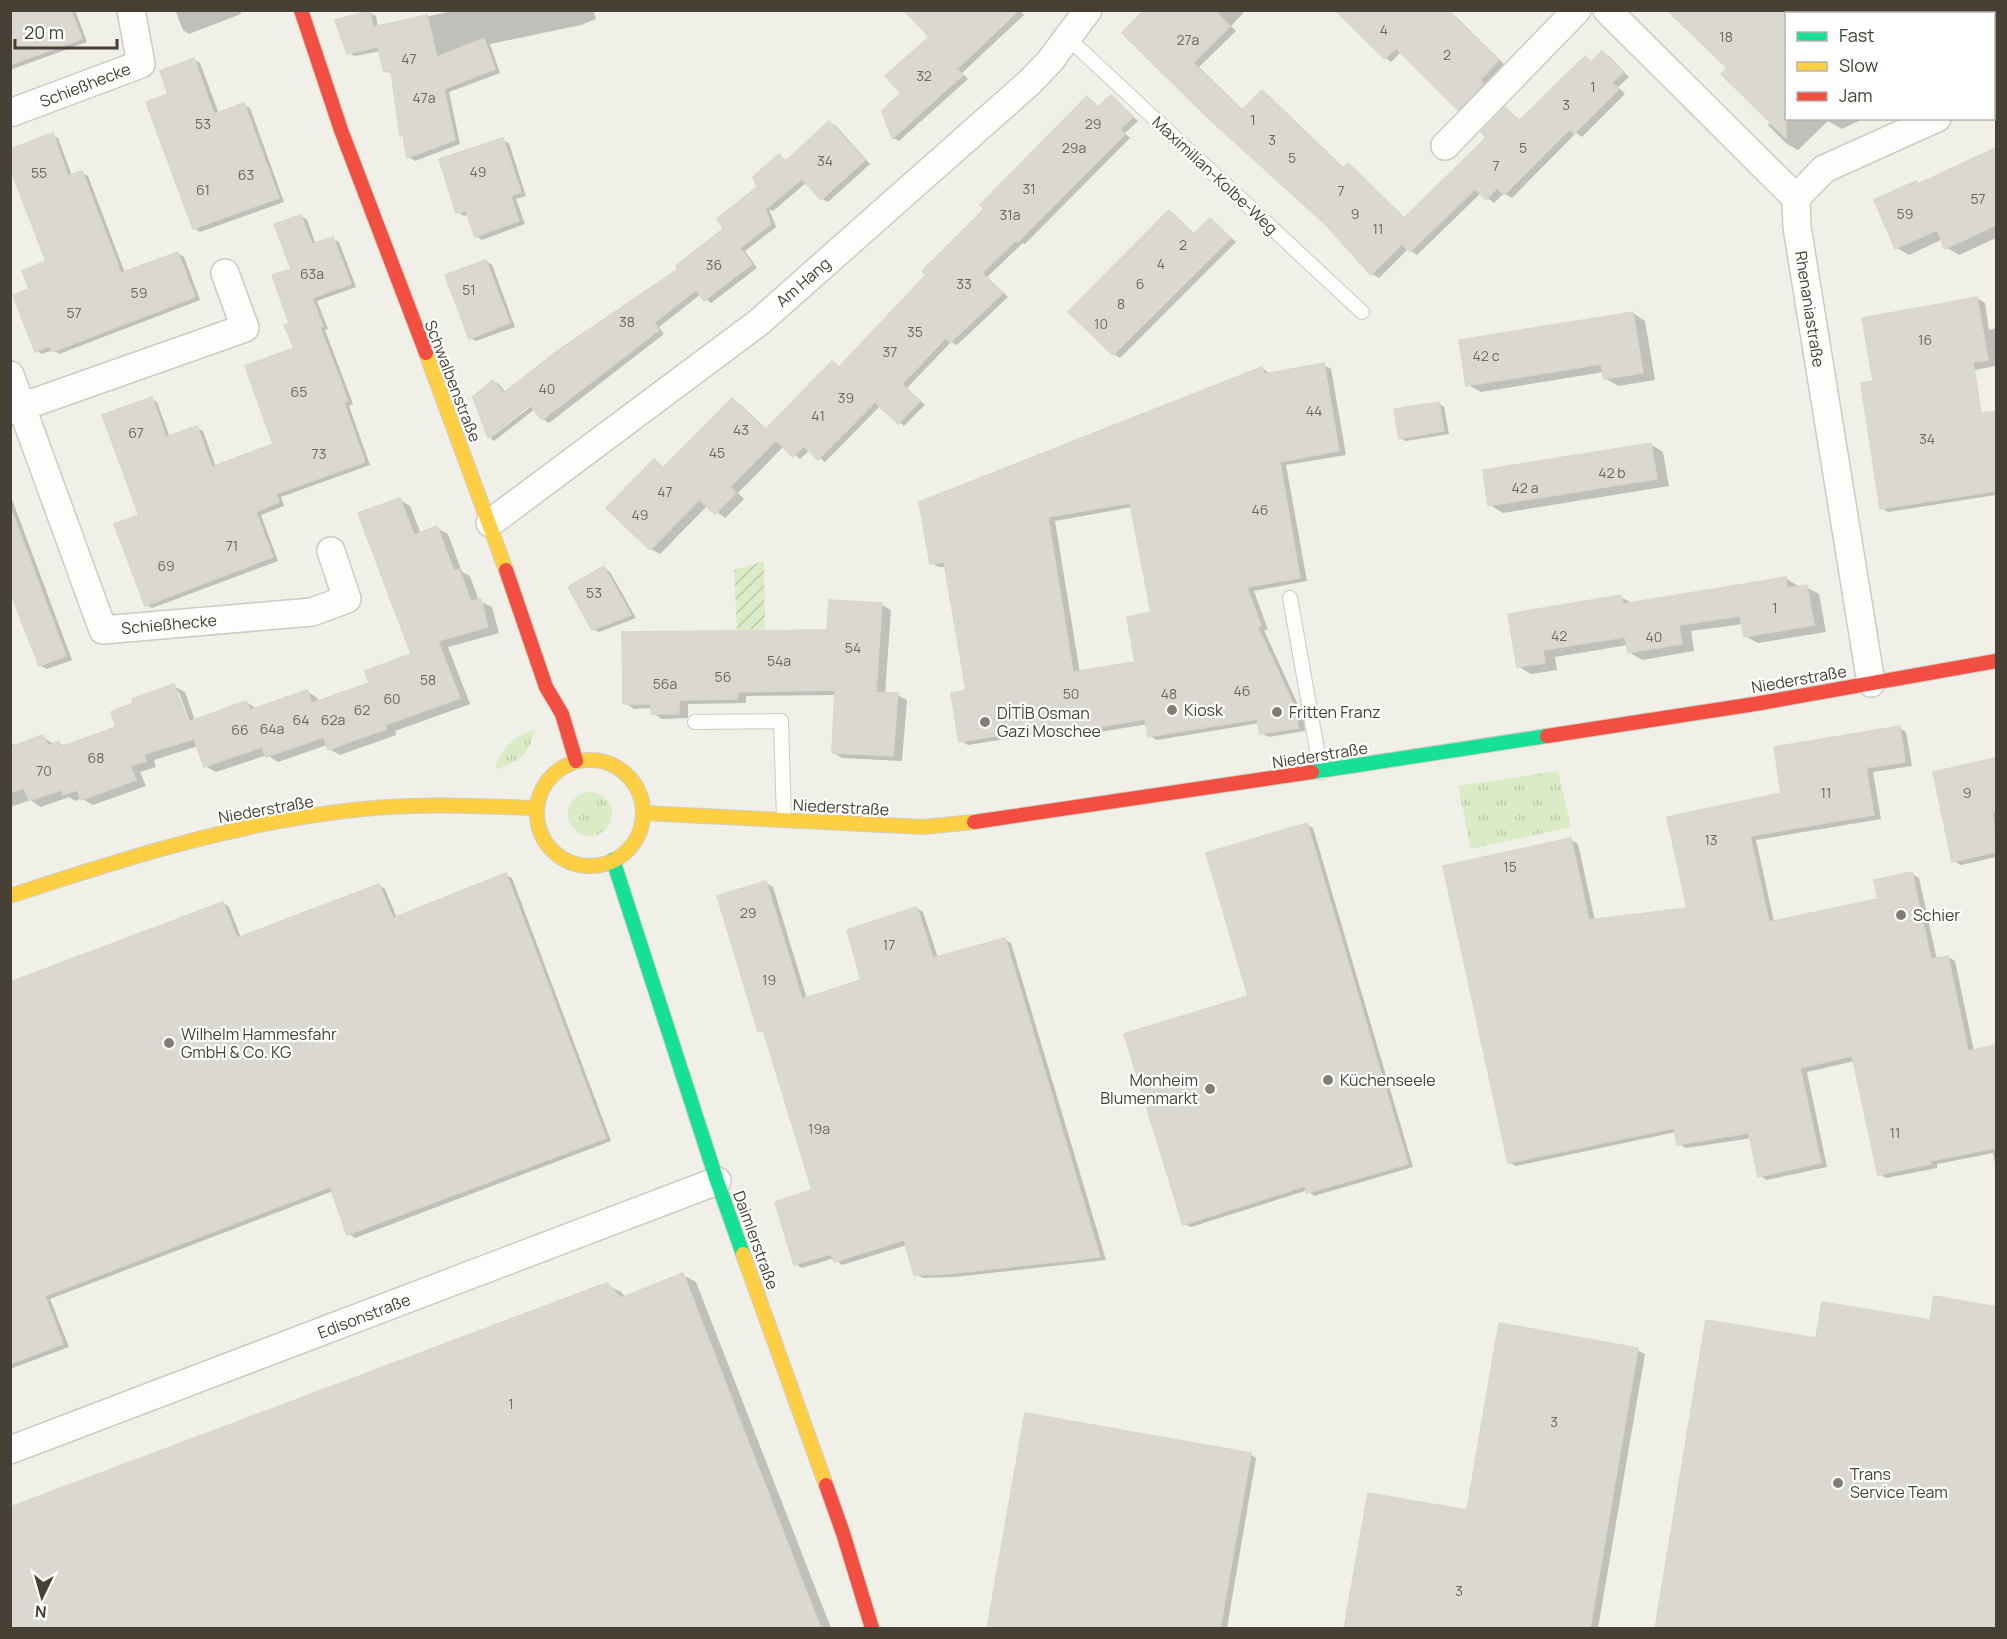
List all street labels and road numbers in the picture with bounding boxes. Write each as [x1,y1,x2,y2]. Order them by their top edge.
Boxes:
street label: Schießhecke [36,58,134,112]
street label: Maximilian-Kolbe-Weg [1147,111,1283,239]
street label: Rhenaniastraße [1790,249,1830,369]
street label: Am Hang [771,252,835,312]
street label: Schwalbenstraße [420,317,486,445]
street label: Schießhecke [120,609,218,639]
street label: Niederstraße [1750,660,1848,698]
street label: Niederstraße [1271,737,1369,773]
street label: Niederstraße [217,790,315,828]
street label: Niederstraße [792,793,890,821]
street label: Daimlerstraße [728,1188,784,1292]
street label: Edisonstraße [314,1288,414,1344]

